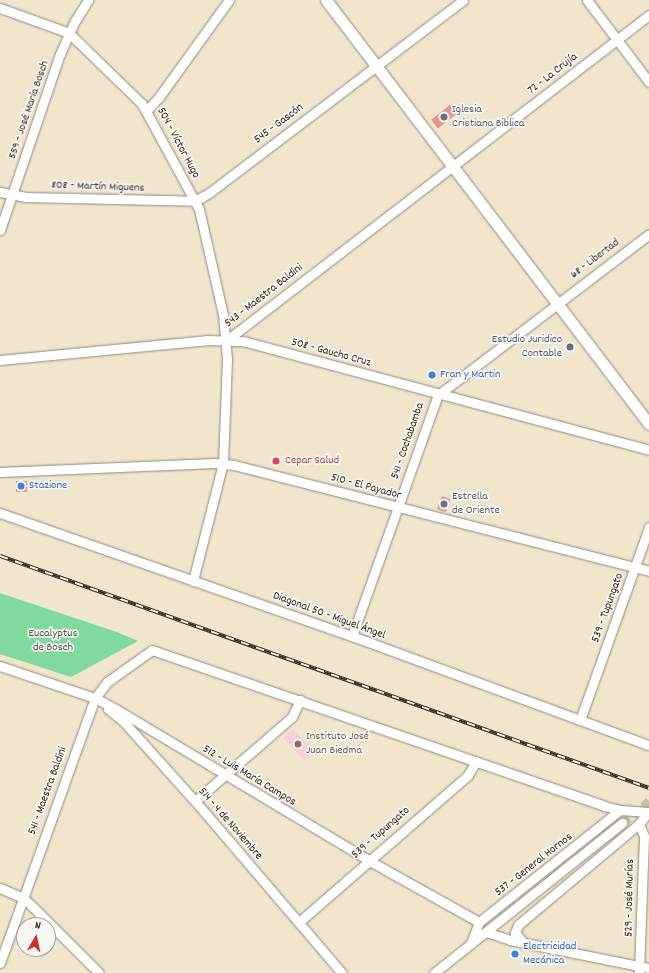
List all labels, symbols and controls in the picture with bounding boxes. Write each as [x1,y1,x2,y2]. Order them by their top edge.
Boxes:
street label: 72 - La Crujía [525,50,581,98]
street label: 559 - José María Bosch [5,59,53,161]
street label: 545 - Gascón [251,101,307,147]
place label: Iglesia Cristiana Biblica [452,103,524,131]
street label: 504 - Víctor Hugo [153,105,203,181]
marker: Iglesia Cristiana Biblica [439,112,449,122]
street label: 808 - Martín Miguens [51,178,145,196]
street label: 68 - Libertad [568,236,622,282]
street label: 543 - Maestra Baldini [222,261,306,331]
place label: Estudio Juridico Contable [492,333,562,361]
street label: 508 - Gaucho Cruz [290,335,372,371]
marker: Estudio Juridico Contable [565,342,575,352]
place label: Fran y Martin [440,368,501,382]
marker: Fran y Martin [427,370,437,380]
street label: 541 - Cochabamba [388,401,428,481]
place label: Cepar Salud [285,454,339,468]
marker: Cepar Salud [270,455,282,467]
street label: 510 - El Payador [329,471,403,503]
place label: Stazione [29,479,67,493]
marker: Stazione [16,481,26,491]
place label: Estrella de Oriente [452,490,500,518]
marker: Estrella de Oriente [439,499,449,509]
street label: 539 - Tupungato [589,571,627,645]
street label: Diagonal 50 - Miguel Ángel [271,589,387,643]
park label: Eucalyptus de Bosch [29,627,77,655]
place label: Instituto José Juan Biedma [306,730,369,758]
marker: Instituto José Juan Biedma [293,739,303,749]
street label: 512 - Luis María Campos [200,742,298,810]
street label: 541 - Maestra Baldini [25,745,71,837]
street label: 514 - 4 de Noviembre [195,785,265,863]
street label: 539 - Tupungato [349,804,413,862]
street label: 537 - General Hornos [492,830,576,900]
street label: 529 - José Murías [622,859,638,937]
north arrow [16,917,56,957]
text: N [34,918,42,934]
place label: Electricidad Mecánica [523,940,576,968]
marker: Electricidad Mecánica [510,949,520,959]

